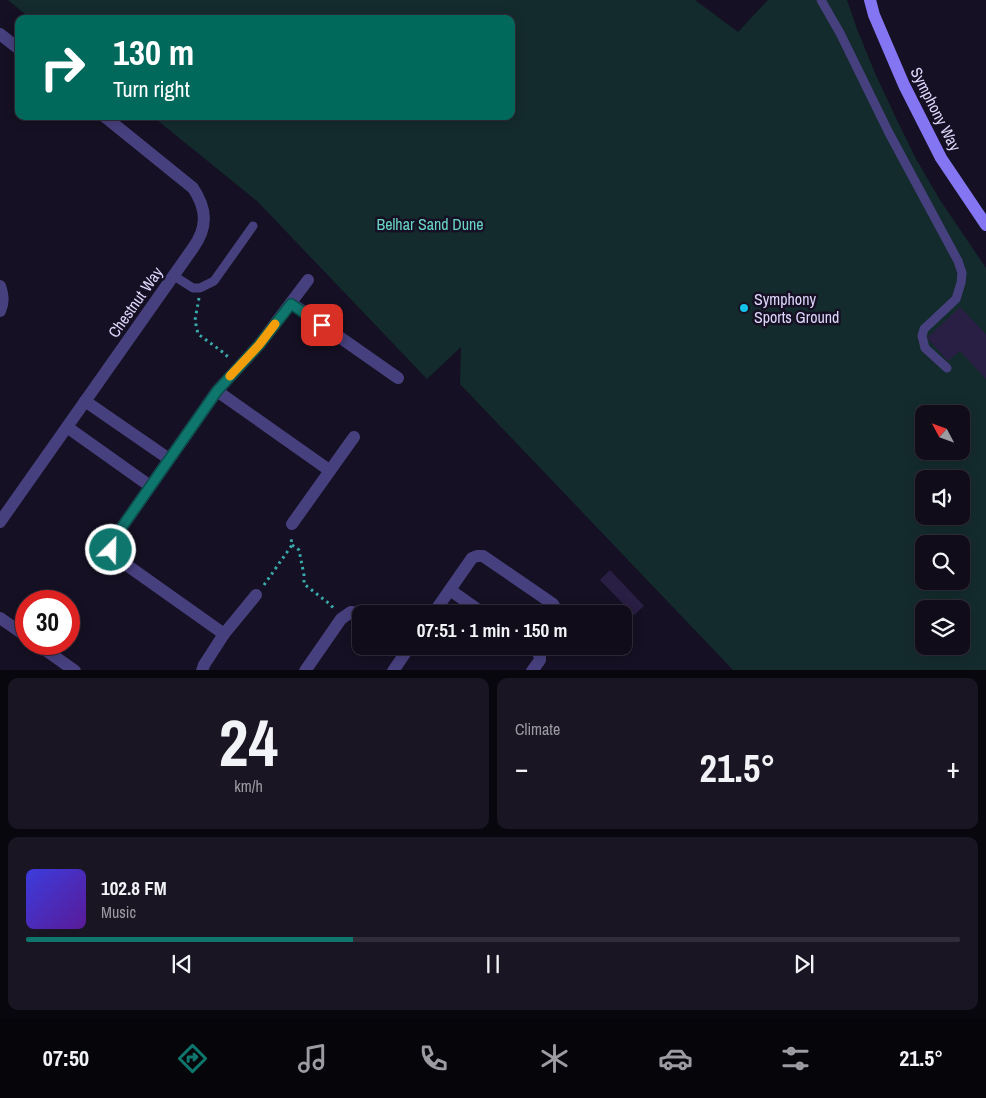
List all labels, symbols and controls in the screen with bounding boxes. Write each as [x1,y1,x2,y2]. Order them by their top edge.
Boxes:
text: 130 m [113,29,194,76]
icon: right [30,35,95,100]
street label: Symphony Way [905,63,967,155]
text: Turn right [113,74,190,104]
park label: Belhar Sand Dune [376,213,484,235]
street label: Chestnut Way [102,262,168,342]
place label: Symphony Sports Ground [754,288,839,328]
marker: Symphony Sports Ground [738,302,750,314]
pin [301,304,343,346]
icon: arrive [308,311,336,339]
north arrow [915,405,970,460]
map controls [915,405,970,655]
button: sound [915,470,970,525]
position arrow [84,523,136,575]
button: search [915,535,970,590]
speed limit sign: 30 [15,590,80,655]
button: layers [915,600,970,655]
text: 07:51 · 1 min · 150 m [417,617,567,643]
text: 24 [219,699,278,786]
text: Climate [515,718,560,740]
text: 21.5° [700,743,775,794]
text: − [515,749,528,787]
text: + [947,749,960,787]
text: km/h [234,775,263,797]
text: 102.8 FM [101,875,167,901]
text: Music [101,901,136,923]
icon: previous [168,950,196,978]
icon: pause [479,950,507,978]
icon: next [790,950,818,978]
icon: directions [175,1041,210,1076]
icon: music [295,1041,330,1076]
icon: phone [416,1041,451,1076]
icon: climate [537,1041,572,1076]
icon: car [658,1041,693,1076]
icon: filters [778,1041,813,1076]
text: 07:50 [43,1043,89,1073]
text: 21.5° [899,1043,943,1073]

